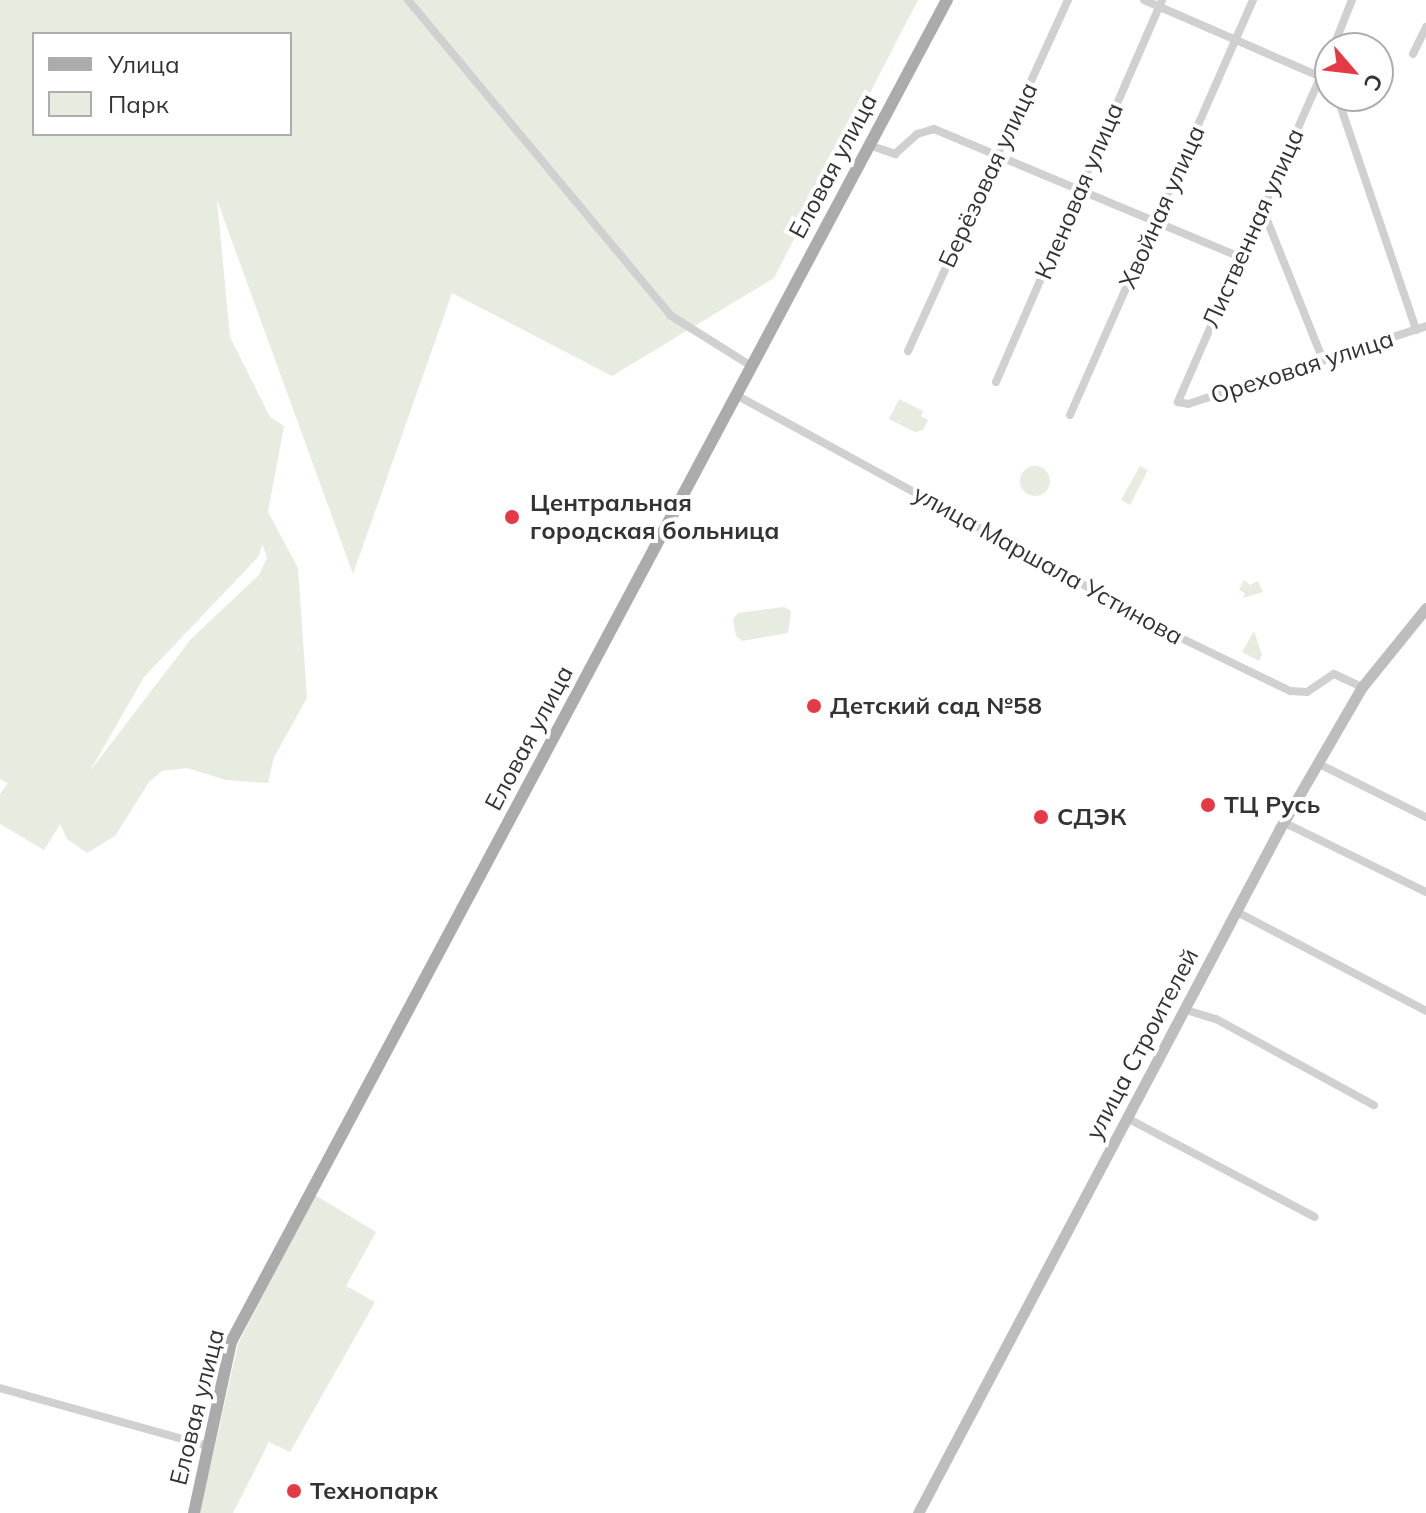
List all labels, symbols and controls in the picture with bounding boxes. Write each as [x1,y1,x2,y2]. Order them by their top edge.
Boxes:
legend [32,32,292,136]
north arrow [1314,32,1394,112]
text: Улица [108,49,180,79]
text: С [1358,69,1389,96]
street label: Берёзовая улица [932,78,1044,272]
text: Парк [108,89,169,119]
street label: Еловая улица [783,89,883,243]
street label: Кленовая улица [1029,98,1129,284]
street label: Хвойная улица [1113,121,1211,293]
street label: Лиственная улица [1196,124,1310,332]
street label: Ореховая улица [1207,324,1397,410]
street label: улица Маршала Устинова [908,479,1188,651]
place label: Центральная городская больница [530,489,779,545]
marker: Центральная городская больница [501,506,523,528]
street label: Еловая улица [479,661,579,815]
place label: Детский сад №58 [830,692,1042,720]
marker: Детский сад №58 [805,697,823,715]
place label: ТЦ Русь [1224,791,1320,819]
marker: ТЦ Русь [1199,796,1217,814]
place label: СДЭК [1057,803,1126,831]
marker: СДЭК [1032,808,1050,826]
street label: улица Строителей [1079,944,1205,1144]
street label: Еловая улица [164,1326,230,1488]
place label: Технопарк [310,1477,438,1505]
marker: Технопарк [285,1482,303,1500]

